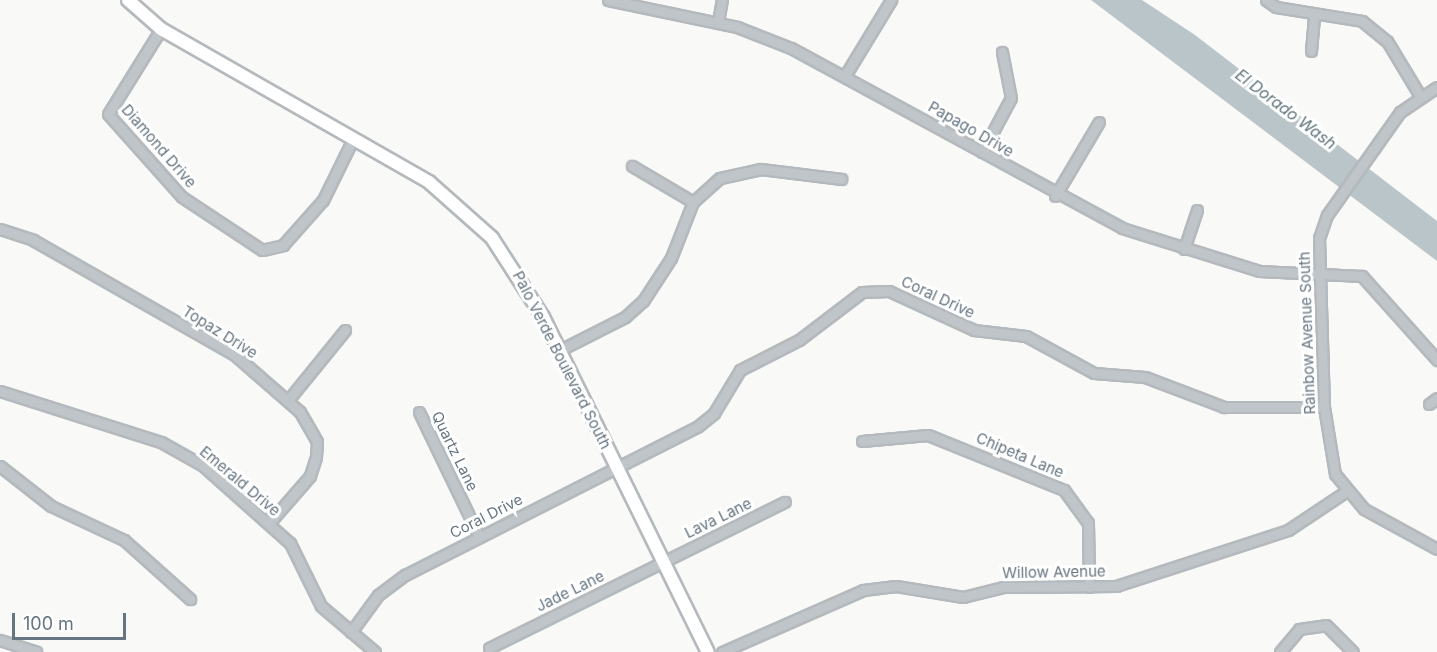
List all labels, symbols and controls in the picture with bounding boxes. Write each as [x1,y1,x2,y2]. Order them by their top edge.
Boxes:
water label: El Dorado Wash [1232,65,1340,153]
street label: Papago Drive [925,97,1017,161]
street label: Diamond Drive [118,101,200,191]
street label: Rainbow Avenue South [1295,251,1319,415]
street label: Palo Verde Boulevard South [509,268,615,452]
street label: Coral Drive [898,272,978,322]
street label: Topaz Drive [179,302,261,362]
street label: Quartz Lane [428,408,482,494]
street label: Chipeta Lane [973,428,1067,482]
street label: Emerald Drive [196,442,284,520]
street label: Coral Drive [447,490,525,542]
street label: Lava Lane [682,494,754,542]
street label: Willow Avenue [1002,562,1106,582]
street label: Jade Lane [533,567,607,615]
scale bar [15,601,129,639]
text: 100 m [23,613,74,634]

